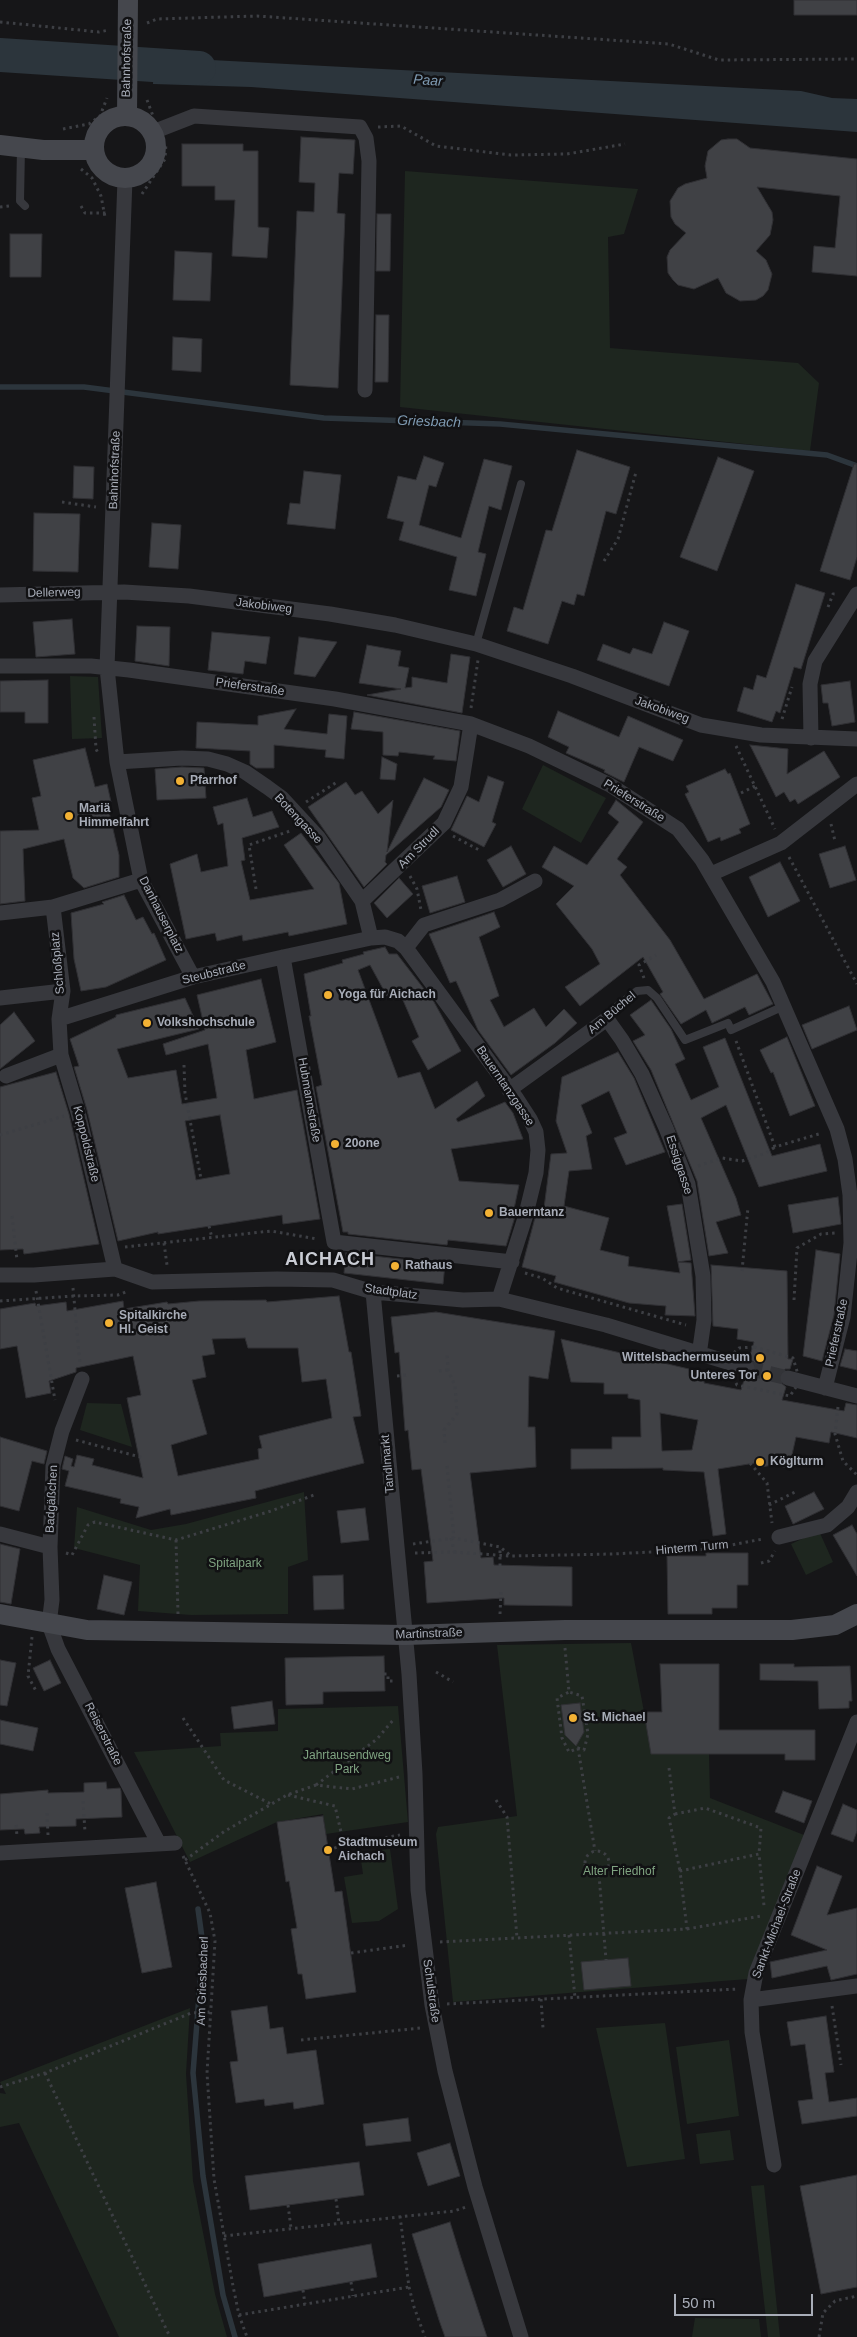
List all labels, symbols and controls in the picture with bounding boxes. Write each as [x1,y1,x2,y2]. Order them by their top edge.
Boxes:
street label: Bahnhofstraße [119,19,135,97]
water label: Paar [413,72,443,90]
water label: Griesbach [397,412,461,432]
street label: Bahnhofstraße [106,430,124,510]
street label: Dellerweg [27,585,81,601]
street label: Jakobiweg [235,595,293,617]
street label: Prieferstraße [215,675,285,699]
street label: Jakobiweg [633,694,691,726]
place label: Pfarrhof [190,774,237,788]
marker: Pfarrhof [174,775,186,787]
street label: Prieferstraße [601,777,667,825]
street label: Botengasse [271,791,325,847]
place label: Mariä Himmelfahrt [79,802,149,830]
marker: Mariä Himmelfahrt [63,810,75,822]
street label: Am Strudl [395,824,443,872]
street label: Danhauserplatz [136,874,186,956]
street label: Schloßplatz [48,931,68,995]
street label: Steubstraße [181,958,247,988]
place label: Yoga für Aichach [338,988,436,1002]
marker: Yoga für Aichach [322,989,334,1001]
street label: Am Büchel [585,989,639,1037]
place label: Volkshochschule [157,1016,255,1030]
marker: Volkshochschule [141,1017,153,1029]
street label: Bauerntanzgasse [473,1043,537,1129]
street label: Hubmannstraße [294,1056,324,1144]
street label: Koppoldstraße [70,1104,102,1184]
street label: Essiggasse [663,1134,695,1196]
place label: 20one [345,1137,380,1151]
marker: 20one [329,1138,341,1150]
place label: Bauerntanz [499,1206,564,1220]
marker: Bauerntanz [483,1207,495,1219]
district label: AICHACH [284,1249,376,1271]
place label: Rathaus [405,1259,452,1273]
marker: Rathaus [389,1260,401,1272]
street label: Stadtplatz [364,1281,418,1303]
street label: Prieferstraße [823,1298,851,1368]
place label: Spitalkirche Hl. Geist [119,1309,187,1337]
marker: Spitalkirche Hl. Geist [103,1317,115,1329]
place label: Wittelsbachermuseum [622,1351,750,1365]
marker: Wittelsbachermuseum [754,1352,766,1364]
place label: Unteres Tor [691,1369,757,1383]
marker: Unteres Tor [761,1370,773,1382]
street label: Tandlmarkt [378,1434,398,1494]
place label: Köglturm [770,1455,823,1469]
marker: Köglturm [754,1456,766,1468]
street label: Badgäßchen [43,1465,61,1533]
street label: Hinterm Turm [655,1538,729,1558]
park label: Spitalpark [208,1557,262,1571]
street label: Martinstraße [395,1626,463,1642]
street label: Reiserstraße [81,1700,125,1768]
place label: St. Michael [583,1711,646,1725]
marker: St. Michael [567,1712,579,1724]
park label: Jahrtausendweg Park [303,1749,391,1777]
place label: Stadtmuseum Aichach [338,1836,417,1864]
marker: Stadtmuseum Aichach [322,1844,334,1856]
park label: Alter Friedhof [583,1865,655,1879]
street label: Sankt-Michael-Straße [749,1867,805,1981]
street label: Am Griesbacherl [194,1936,212,2026]
street label: Schulstraße [419,1958,443,2024]
scale bar [677,2284,816,2316]
text: 50 m [682,2294,715,2311]

